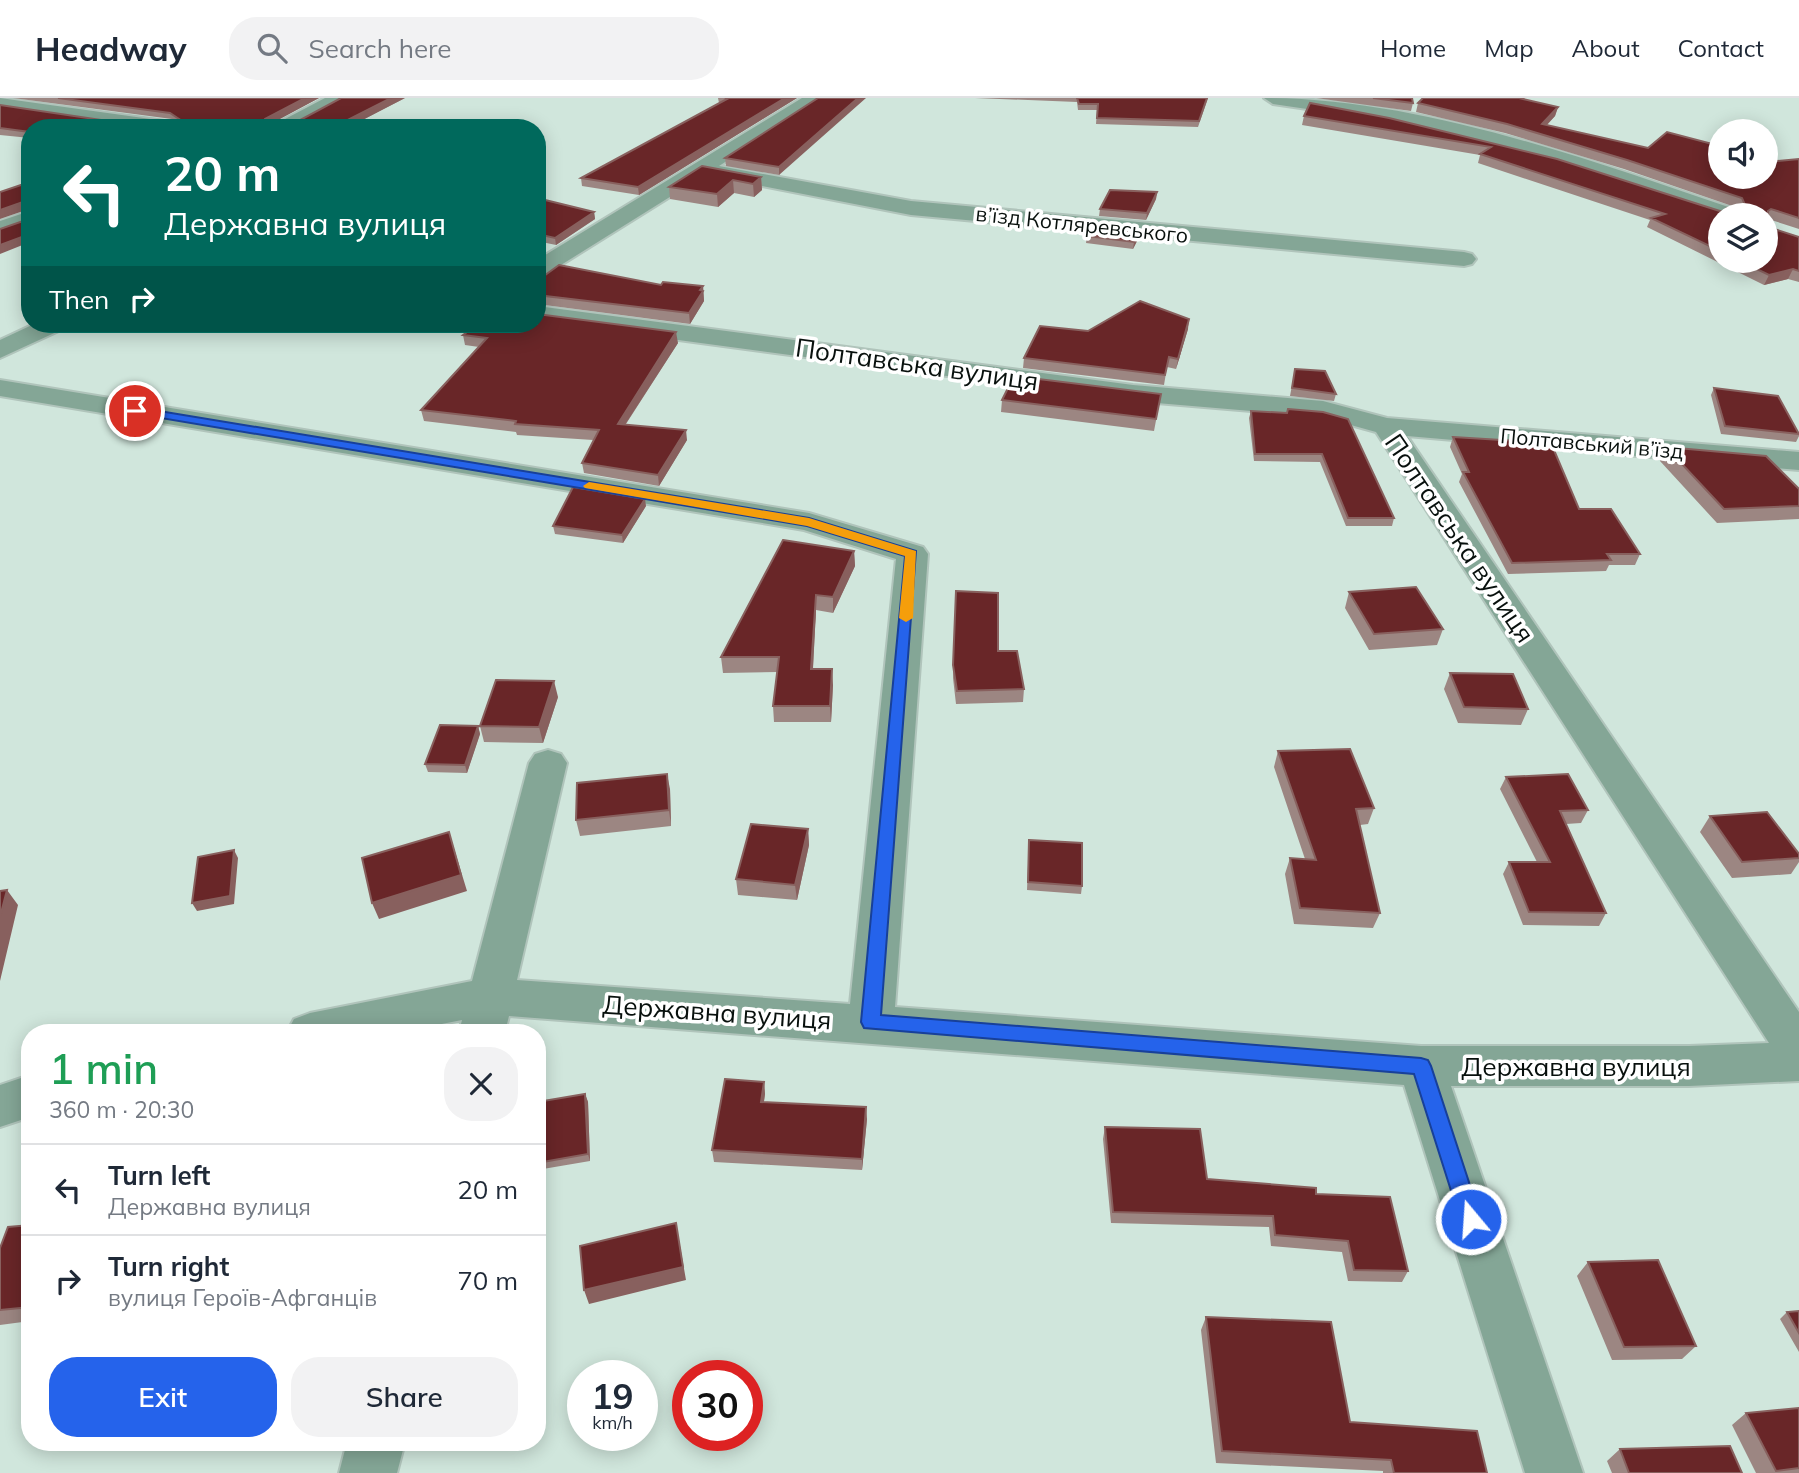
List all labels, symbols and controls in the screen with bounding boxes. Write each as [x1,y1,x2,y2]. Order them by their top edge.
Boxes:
search box [229,17,719,80]
text: Headway [35,28,187,69]
icon: search [253,29,291,67]
text: Search here [309,32,451,65]
text: Home [1380,33,1446,63]
text: Map [1484,33,1534,63]
text: About [1572,33,1640,63]
text: Contact [1678,33,1764,63]
map controls [1708,119,1778,273]
button: sound [1708,119,1778,189]
text: 20 m [164,142,280,203]
icon: left [49,147,140,238]
street label: в’їзд Котляревського [975,200,1189,248]
text: Державна вулиця [164,203,446,243]
button: layers [1708,203,1778,273]
icon: right [123,280,161,318]
text: Then [49,283,109,316]
street label: Полтавська вулиця [793,331,1041,397]
pin [105,381,165,441]
icon: arrive [116,392,154,430]
street label: Полтавський в’їзд [1499,422,1685,464]
street label: Полтавська вулиця [1378,427,1542,649]
street label: Державна вулиця [601,988,833,1036]
text: 1 min [49,1042,158,1095]
button: close [444,1047,518,1121]
street label: Державна вулиця [1461,1050,1691,1083]
text: 360 m · 20:30 [49,1095,194,1124]
text: Turn left [108,1159,210,1192]
icon: left [49,1171,87,1209]
text: 20 m [457,1173,518,1206]
position arrow [1434,1182,1508,1256]
text: Державна вулиця [108,1192,311,1221]
text: Turn right [108,1250,229,1283]
icon: right [49,1262,87,1300]
text: 70 m [457,1264,518,1297]
text: вулиця Героїв-Афганців [108,1283,377,1312]
button: Exit [49,1357,277,1437]
button: Share [291,1357,518,1437]
speed limit sign: 30 [672,1360,763,1451]
text: 19 [591,1374,634,1418]
text: km/h [592,1411,633,1434]

